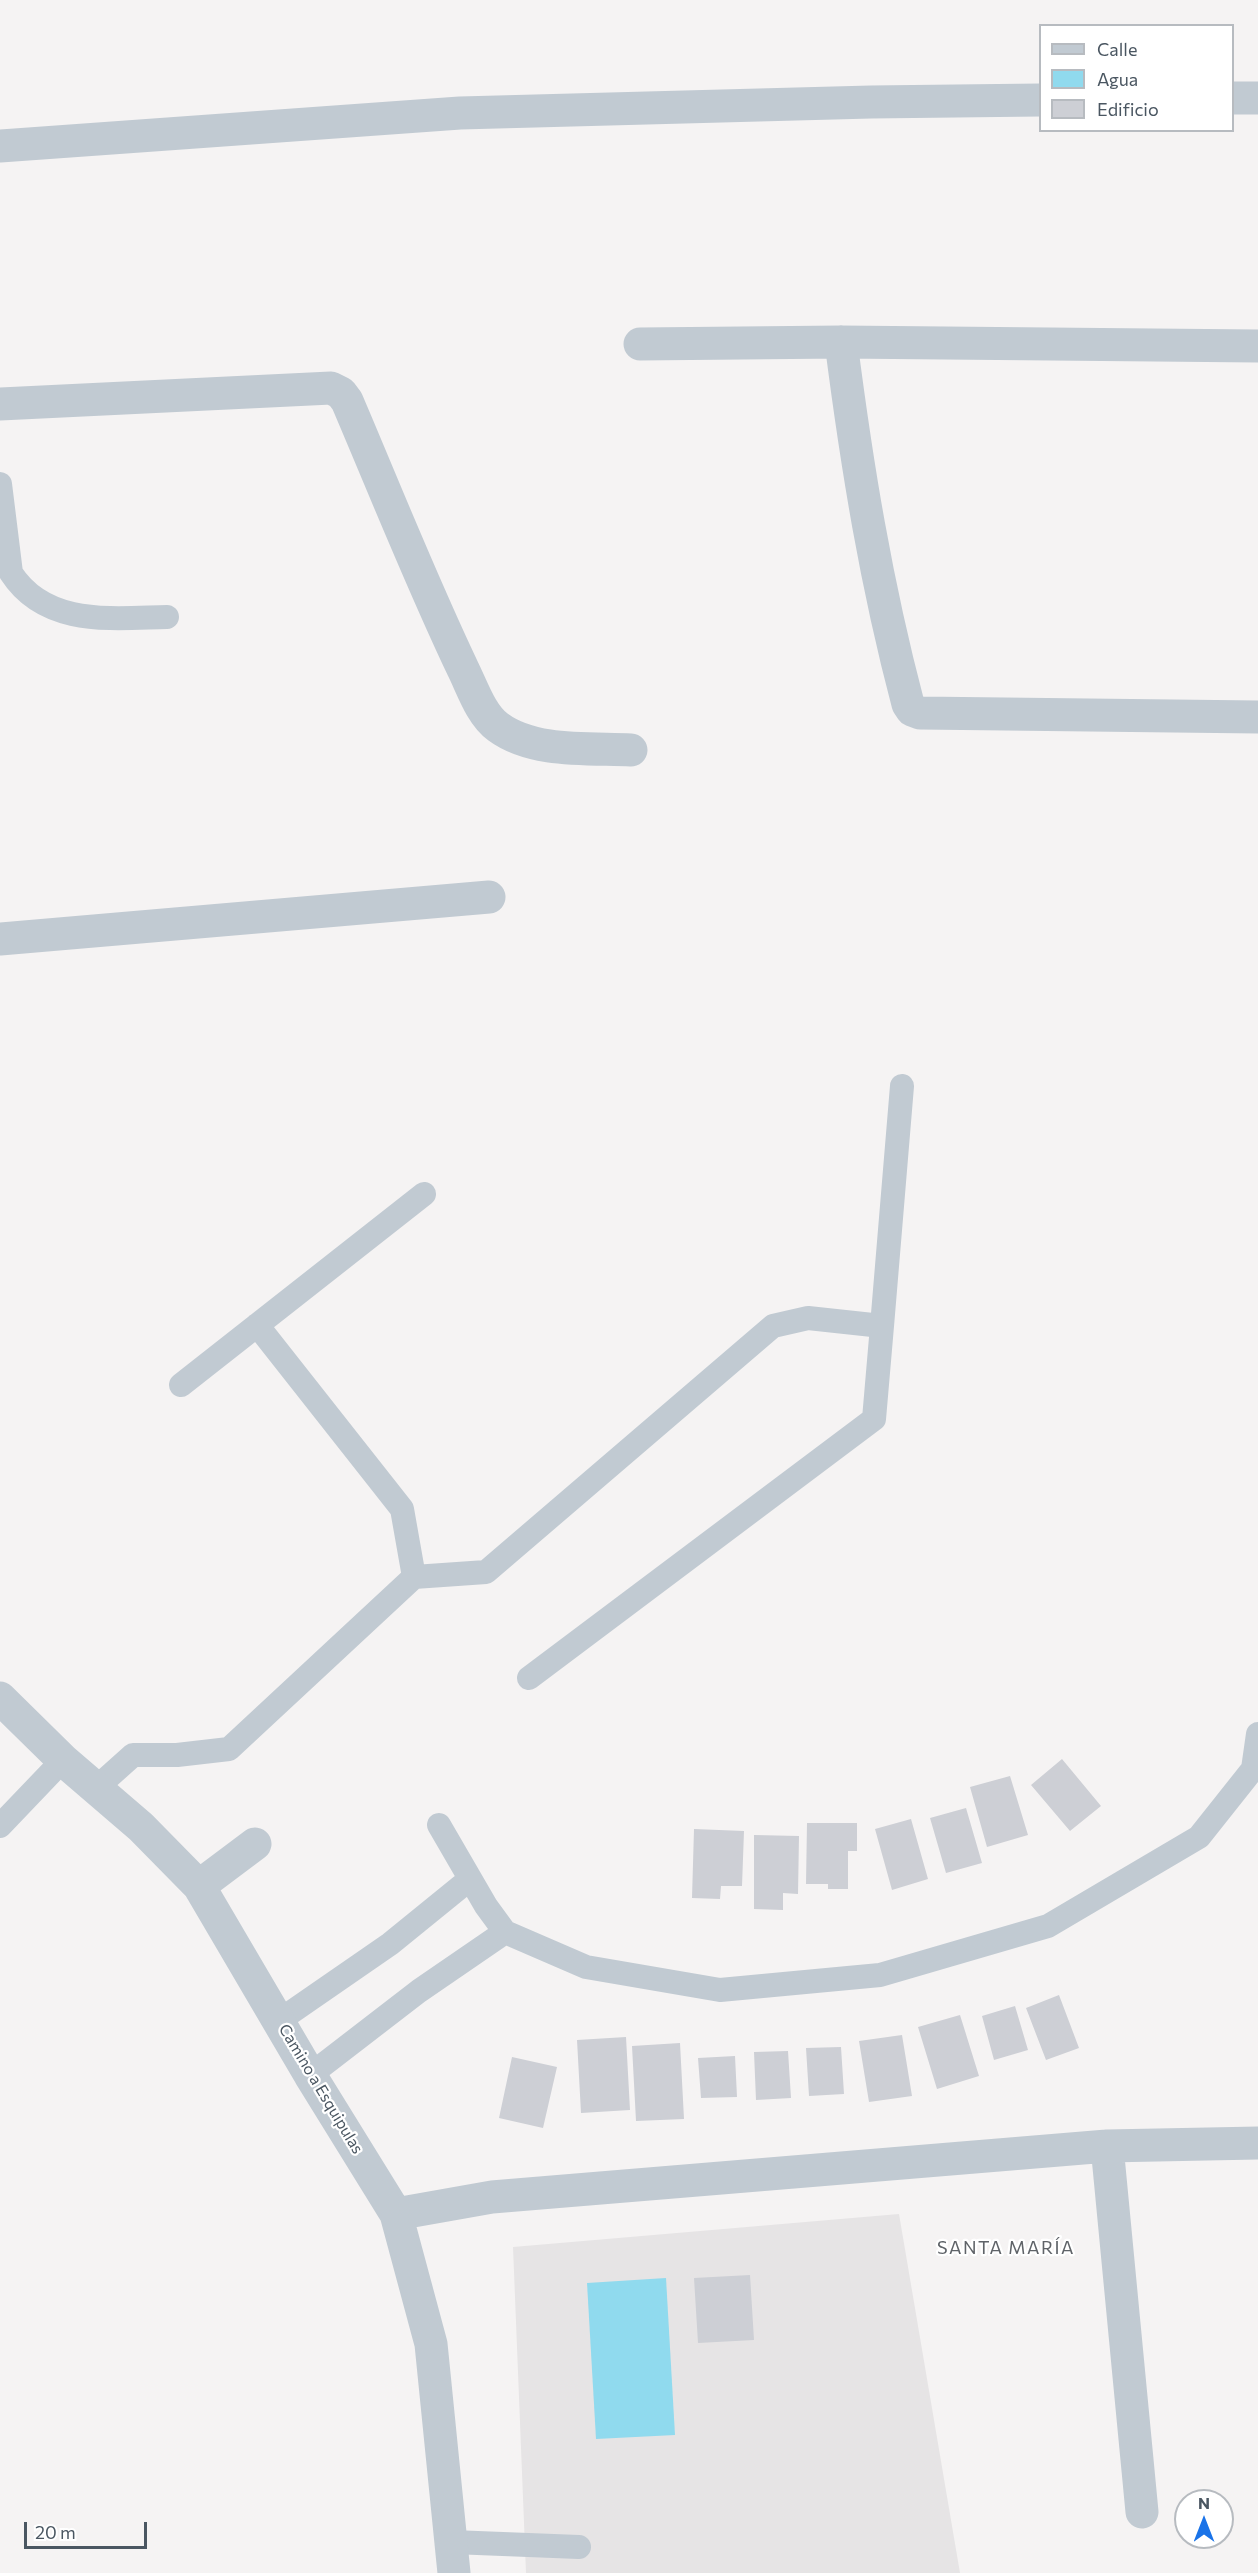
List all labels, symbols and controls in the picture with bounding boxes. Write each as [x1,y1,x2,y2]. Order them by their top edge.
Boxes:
legend [1039,24,1234,132]
text: Calle [1097,38,1137,60]
text: Agua [1097,68,1138,90]
text: Edificio [1097,98,1159,120]
street label: Camino a Esquipulas [275,2021,367,2157]
district label: SANTA MARÍA [937,2237,1075,2259]
north arrow [1174,2489,1234,2549]
text: N [1198,2493,1210,2512]
scale bar [27,2510,150,2548]
text: 20 m [35,2521,76,2543]

